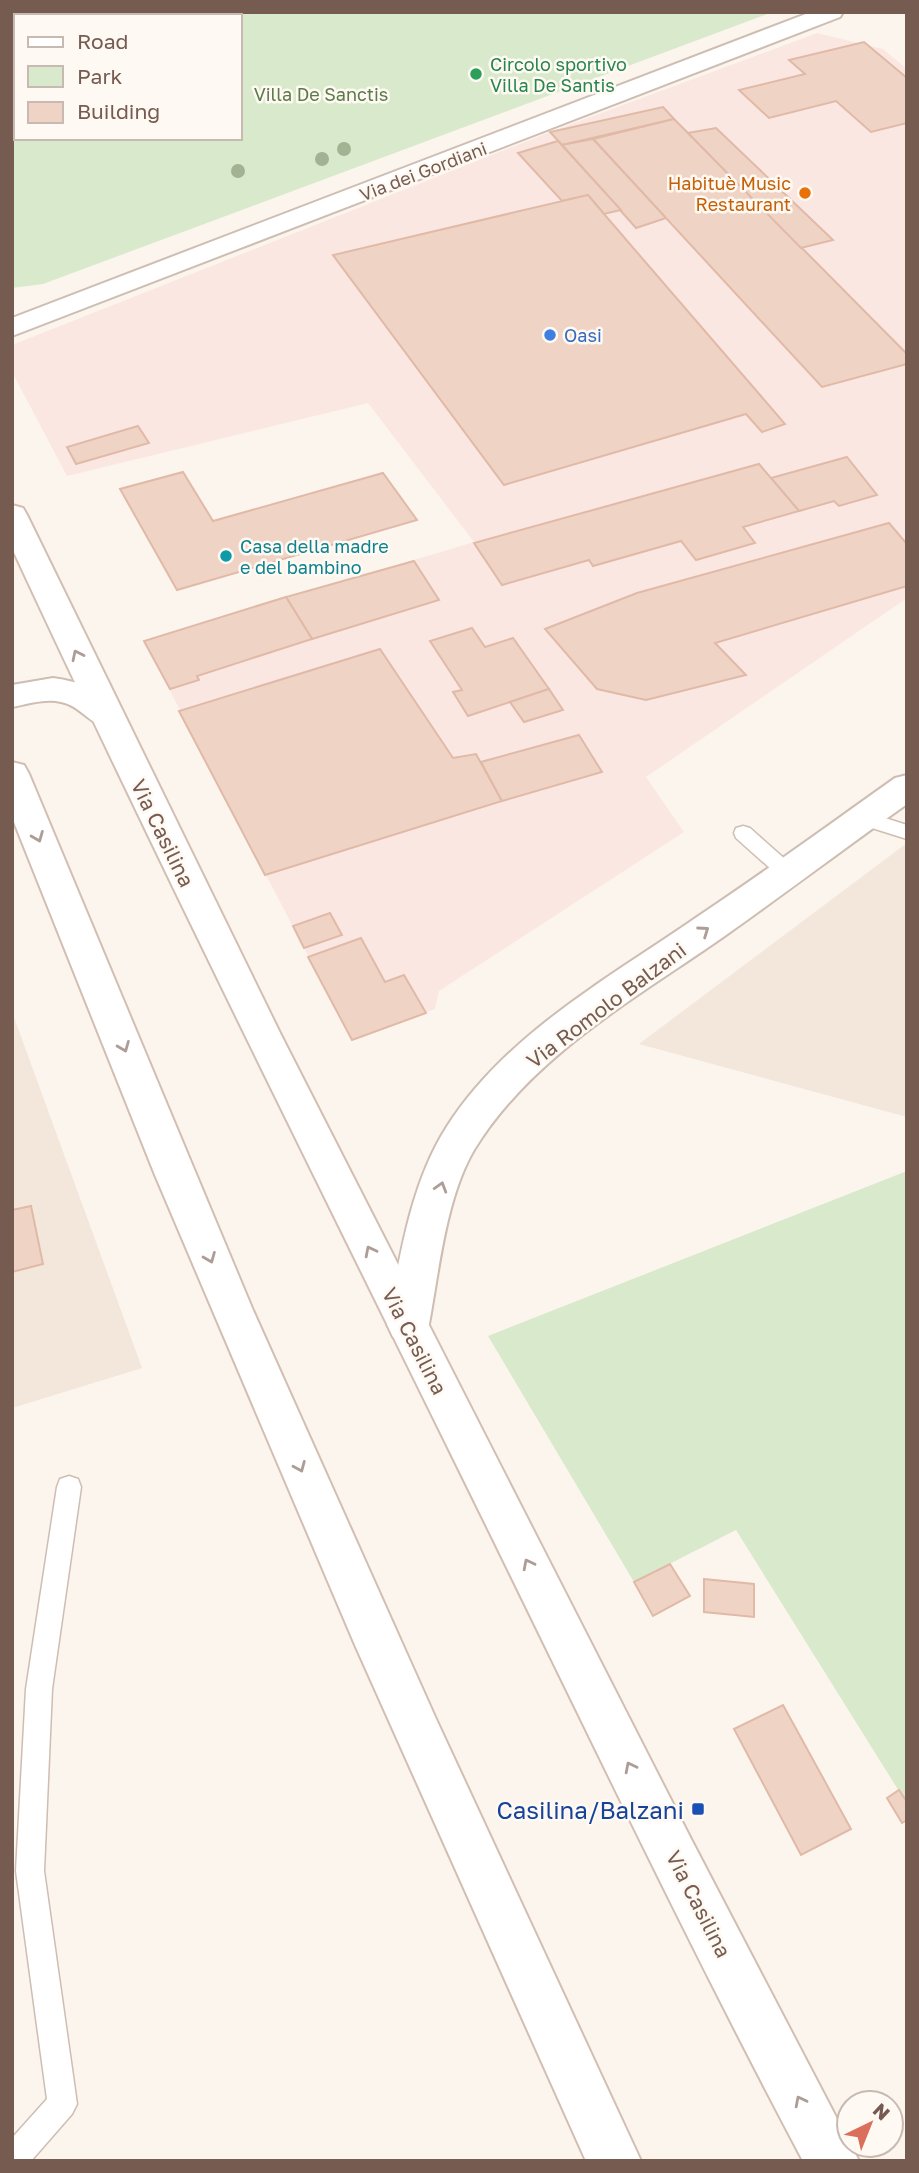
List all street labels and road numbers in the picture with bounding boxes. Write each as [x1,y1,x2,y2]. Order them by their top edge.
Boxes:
street label: Via dei Gordiani [356,137,490,205]
street label: Via Casilina [126,775,200,891]
street label: Via Romolo Balzani [521,937,691,1073]
street label: Via Casilina [377,1283,453,1399]
street label: Via Casilina [661,1846,737,1962]

